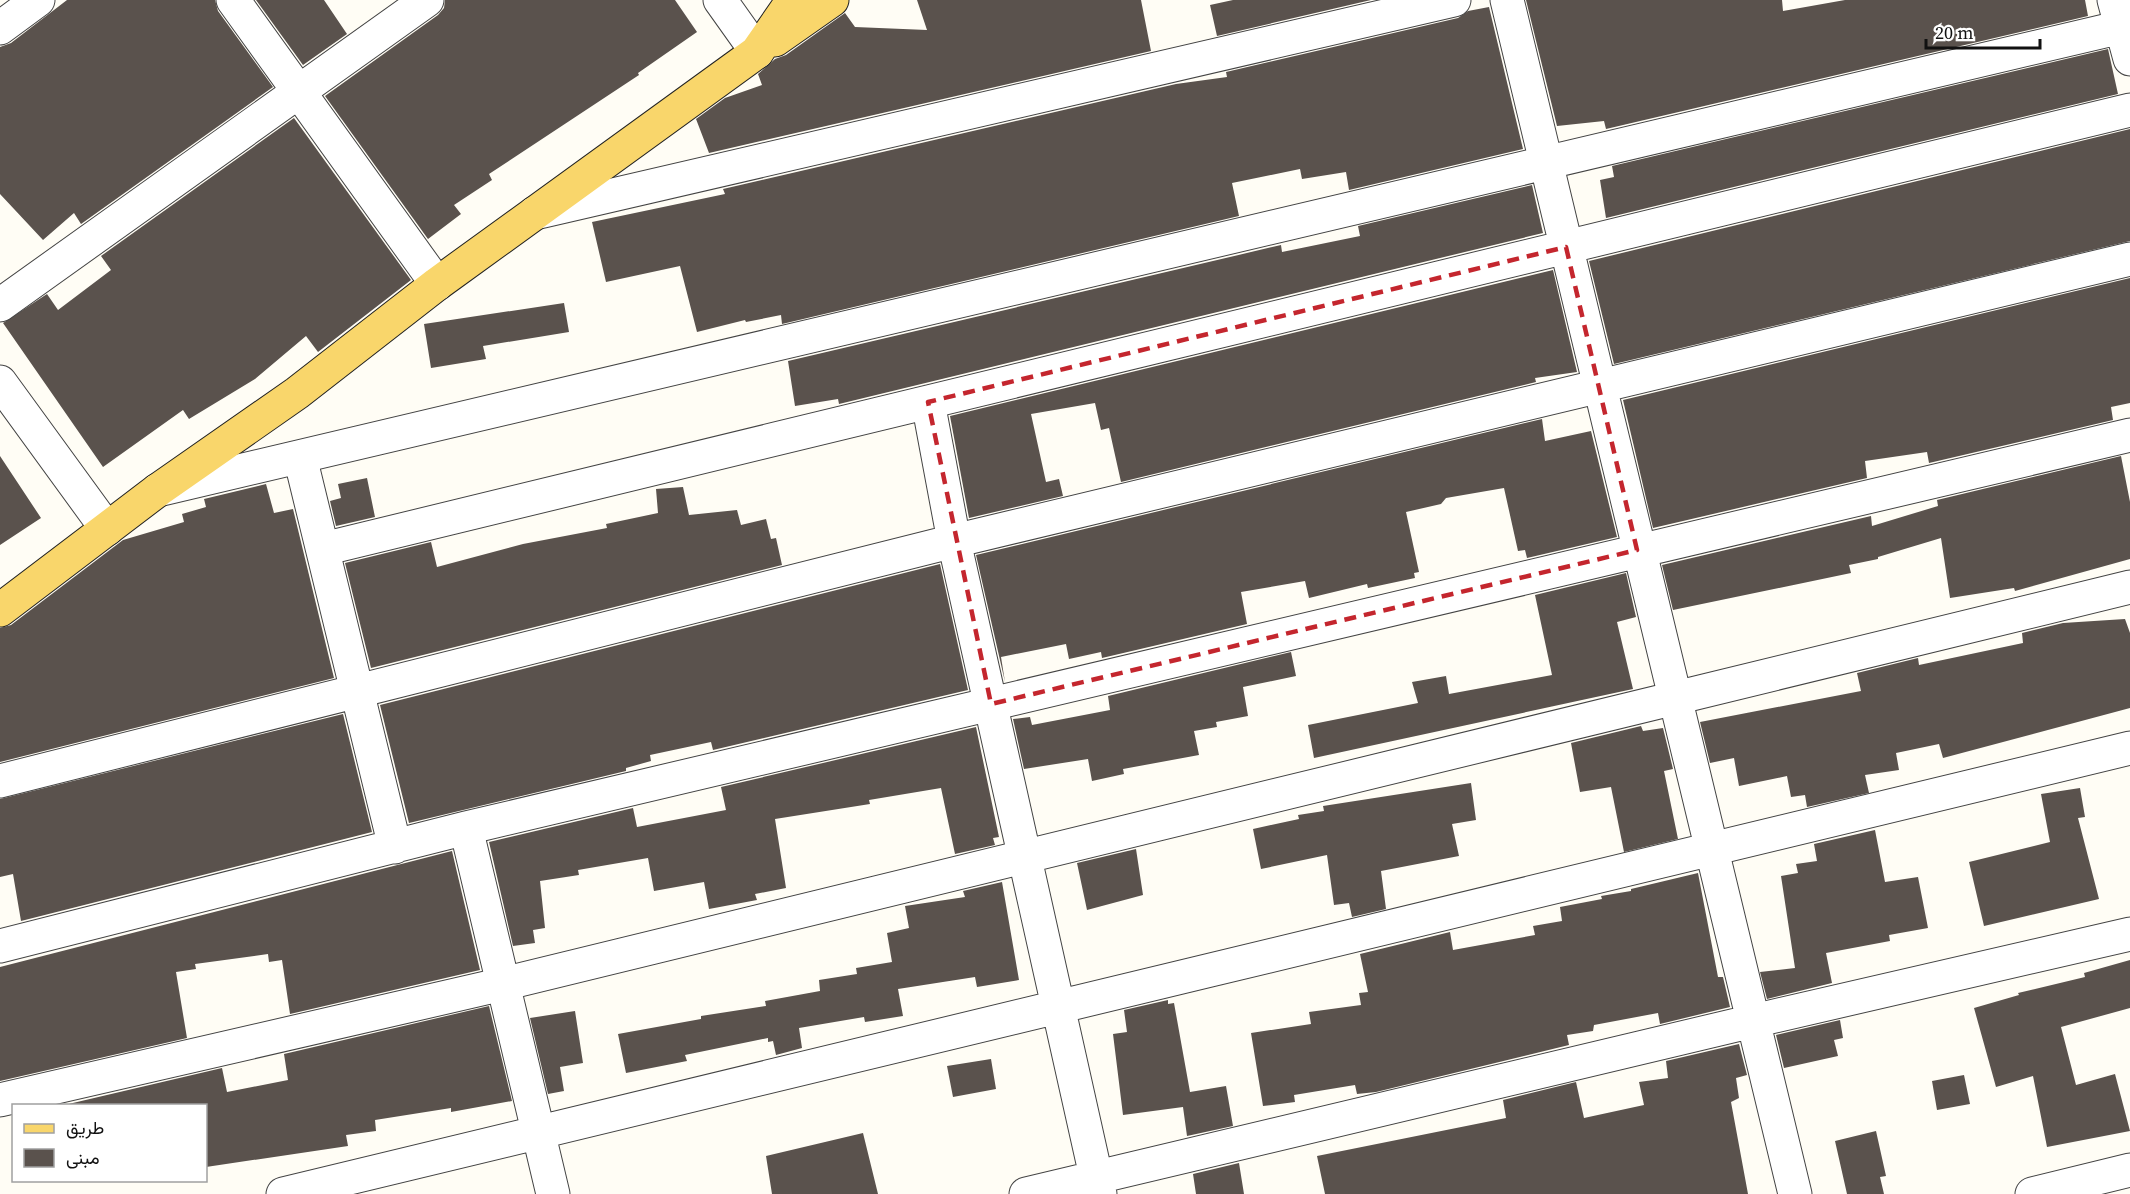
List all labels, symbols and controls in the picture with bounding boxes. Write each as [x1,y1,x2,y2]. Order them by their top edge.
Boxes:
scale bar [1926,12,2040,50]
text: 20 m [1935,20,1973,45]
legend [12,1104,207,1182]
text: طريق [66,1115,104,1140]
text: مبنى [66,1145,100,1170]

